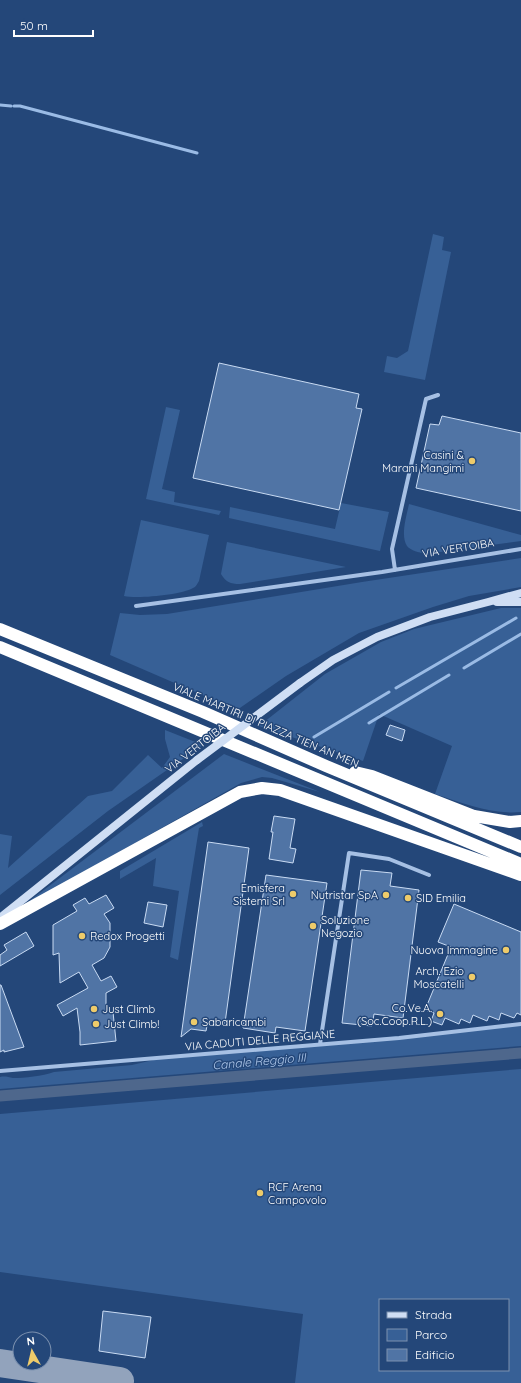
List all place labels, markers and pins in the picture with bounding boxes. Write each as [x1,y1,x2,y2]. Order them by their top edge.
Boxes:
place label: Casini & Marani Mangimi [382,448,465,475]
marker: Casini & Marani Mangimi [467,456,477,466]
place label: Emisfera Sistemi Srl [233,881,285,908]
place label: Nutristar SpA [311,888,378,902]
marker: Emisfera Sistemi Srl [288,889,298,899]
marker: Nutristar SpA [381,890,391,900]
place label: SID Emilia [416,891,466,905]
marker: SID Emilia [403,893,413,903]
place label: Soluzione Negozio [321,913,369,940]
marker: Soluzione Negozio [308,921,318,931]
place label: Redox Progetti [90,929,165,943]
marker: Redox Progetti [77,931,87,941]
place label: Nuova Immagine [410,943,498,957]
marker: Nuova Immagine [501,945,511,955]
place label: Arch. Ezio Moscatelli [413,964,464,991]
marker: Arch. Ezio Moscatelli [467,972,477,982]
place label: Co.Ve.A. (Soc.Coop.R.L.) [357,1001,432,1028]
place label: Just Climb [102,1002,156,1016]
marker: Just Climb [89,1004,99,1014]
marker: Co.Ve.A. (Soc.Coop.R.L.) [435,1009,445,1019]
place label: Sabaricambi [202,1015,266,1029]
place label: Just Climb! [104,1017,159,1031]
marker: Sabaricambi [189,1017,199,1027]
marker: Just Climb! [91,1019,101,1029]
place label: RCF Arena Campovolo [268,1180,327,1207]
marker: RCF Arena Campovolo [255,1188,265,1198]

